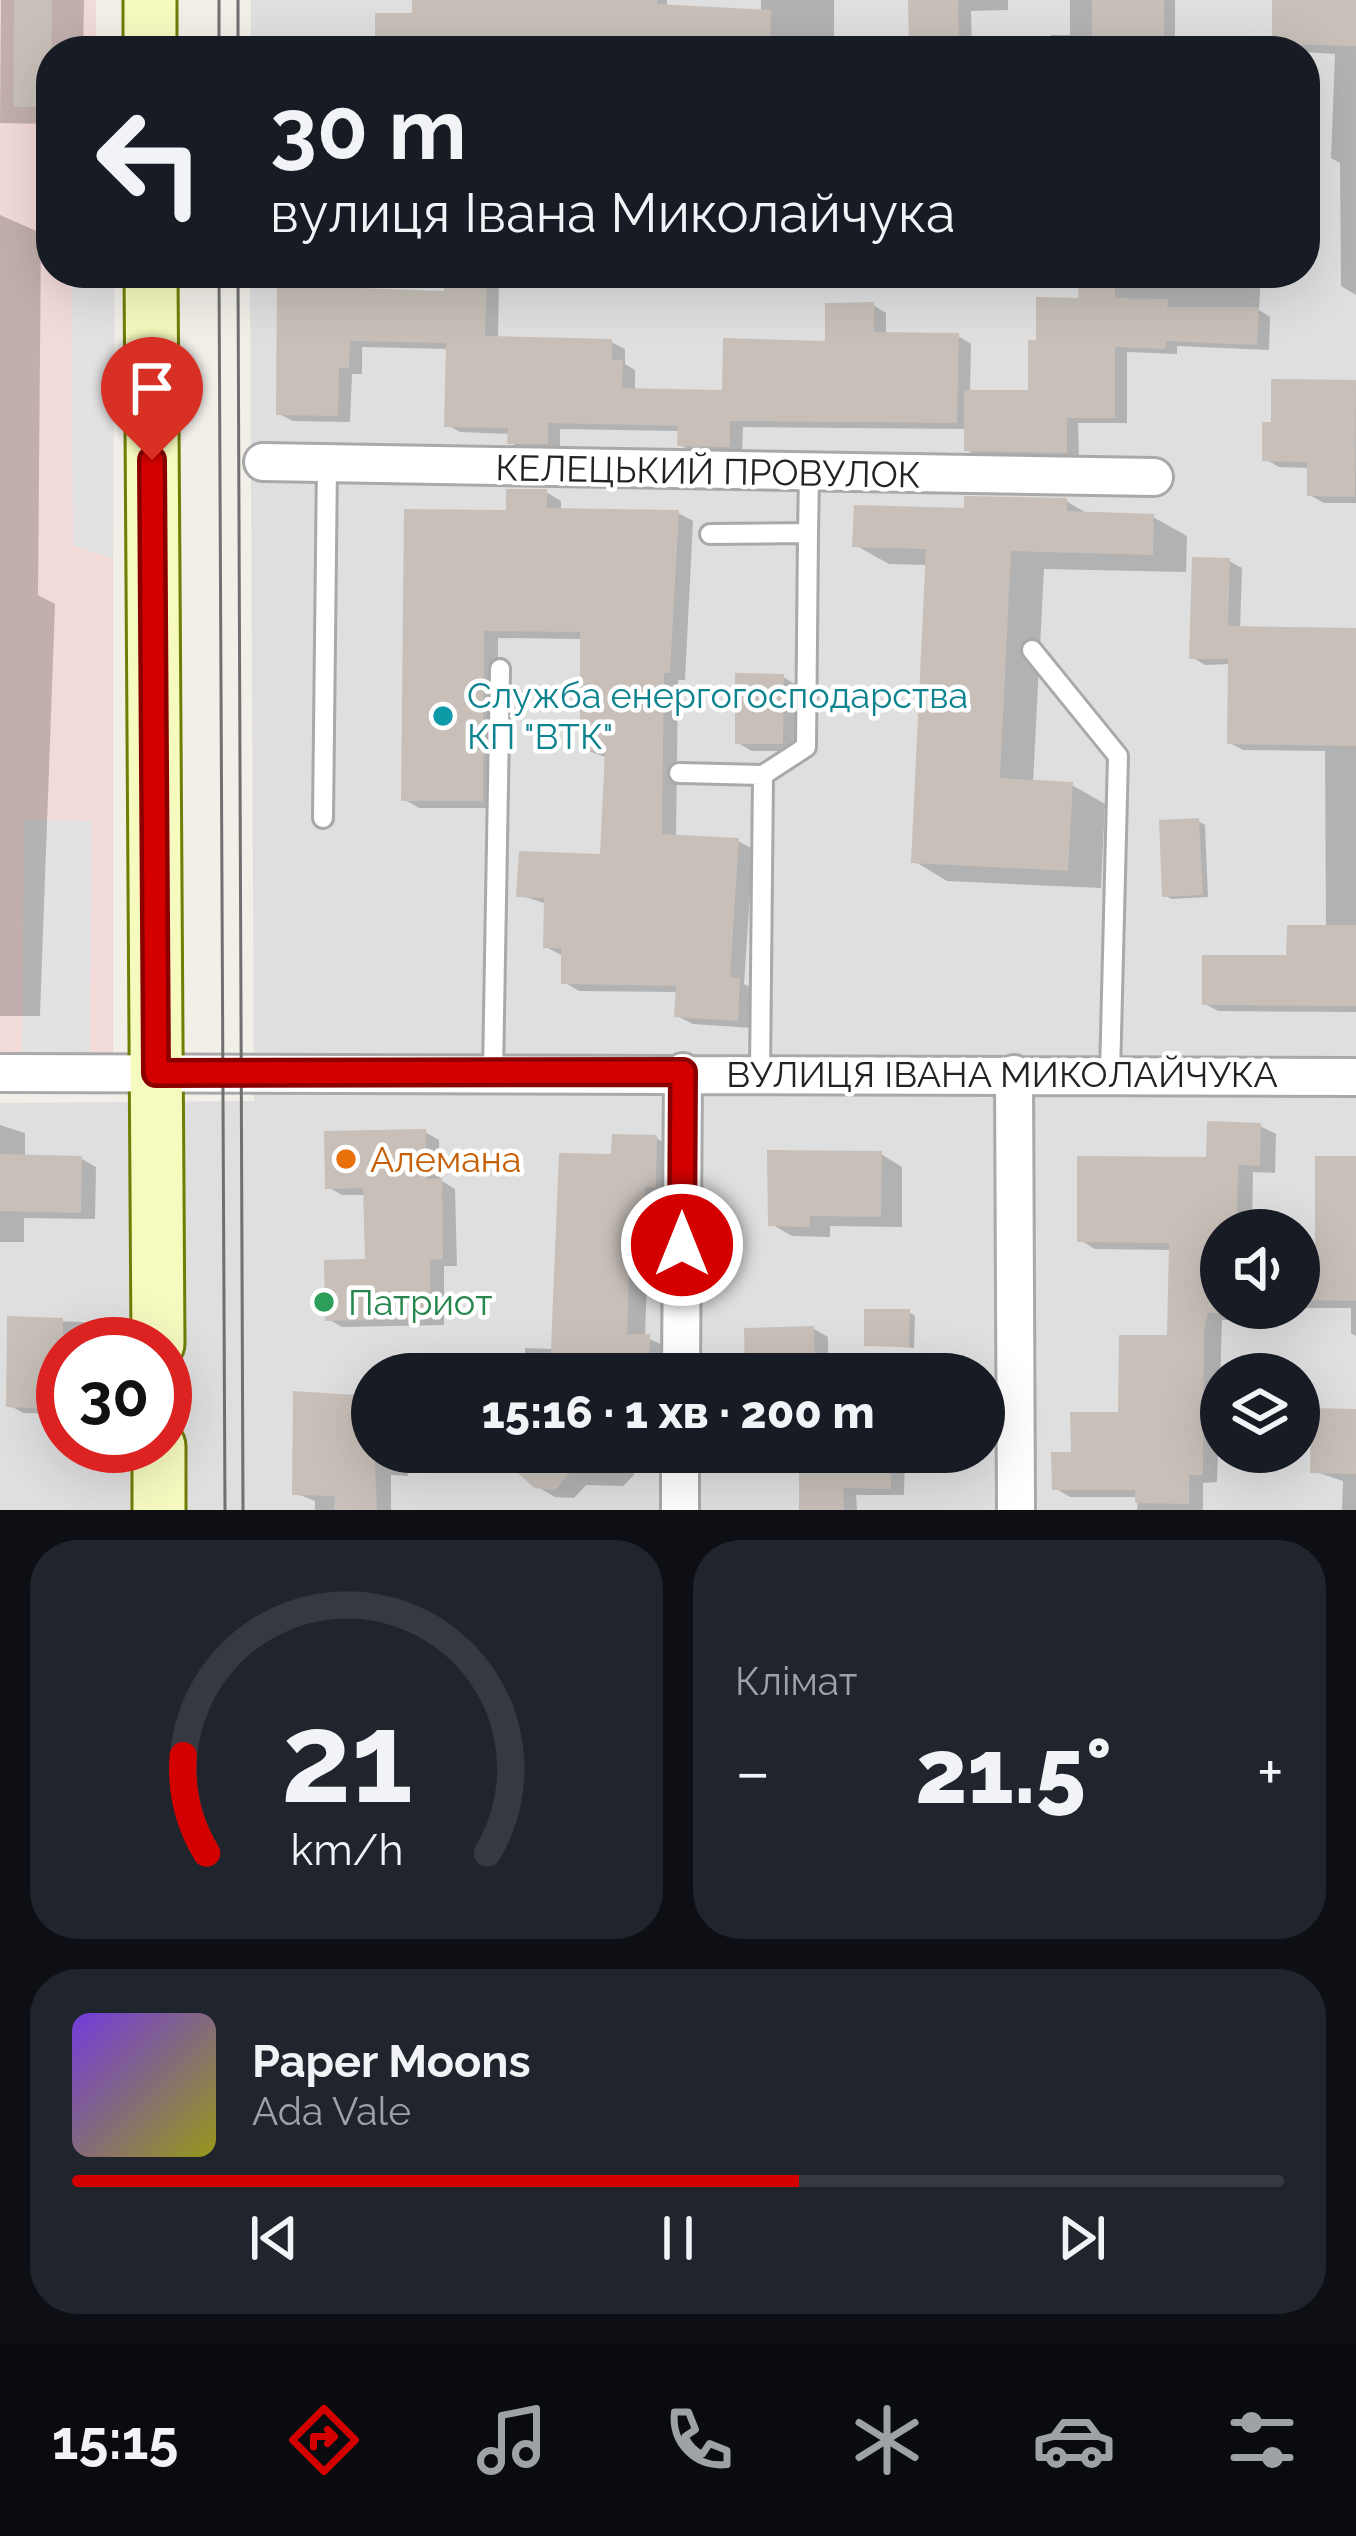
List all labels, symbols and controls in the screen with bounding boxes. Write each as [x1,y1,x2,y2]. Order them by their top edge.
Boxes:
text: 30 m [270,80,467,179]
icon: left [72,84,228,240]
text: вулиця Івана Миколайчука [270,181,955,245]
pin [101,337,203,460]
icon: arrive [119,355,185,421]
street label: КЕЛЕЦЬКИЙ ПРОВУЛОК [495,446,921,496]
place label: Служба енергогосподарства КП "ВТК" [467,674,968,757]
marker: Служба енергогосподарства КП "ВТК" [430,703,456,729]
street label: ВУЛИЦЯ ІВАНА МИКОЛАЙЧУКА [726,1053,1278,1095]
place label: Алемана [370,1138,521,1180]
marker: Алемана [333,1146,359,1172]
position arrow [619,1182,745,1308]
map controls [1200,1209,1320,1473]
button: sound [1200,1209,1320,1329]
place label: Патриот [348,1281,492,1323]
marker: Патриот [311,1289,337,1315]
speed limit sign: 30 [36,1317,192,1473]
button: layers [1200,1353,1320,1473]
text: 15:16 · 1 хв · 200 m [481,1386,875,1439]
text: Клімат [735,1658,857,1704]
text: 21 [280,1685,413,1831]
text: 21.5° [915,1718,1112,1824]
text: − [735,1733,771,1810]
text: + [1257,1733,1284,1810]
text: km/h [290,1824,403,1874]
text: Paper Moons [252,2035,531,2088]
text: Ada Vale [252,2088,411,2134]
icon: previous [241,2205,307,2271]
icon: pause [645,2205,711,2271]
icon: next [1049,2205,1115,2271]
icon: directions [282,2398,366,2482]
icon: music [470,2398,554,2482]
icon: phone [657,2398,741,2482]
icon: climate [845,2398,929,2482]
icon: car [1032,2398,1116,2482]
icon: filters [1220,2398,1304,2482]
text: 15:15 [52,2408,178,2472]

